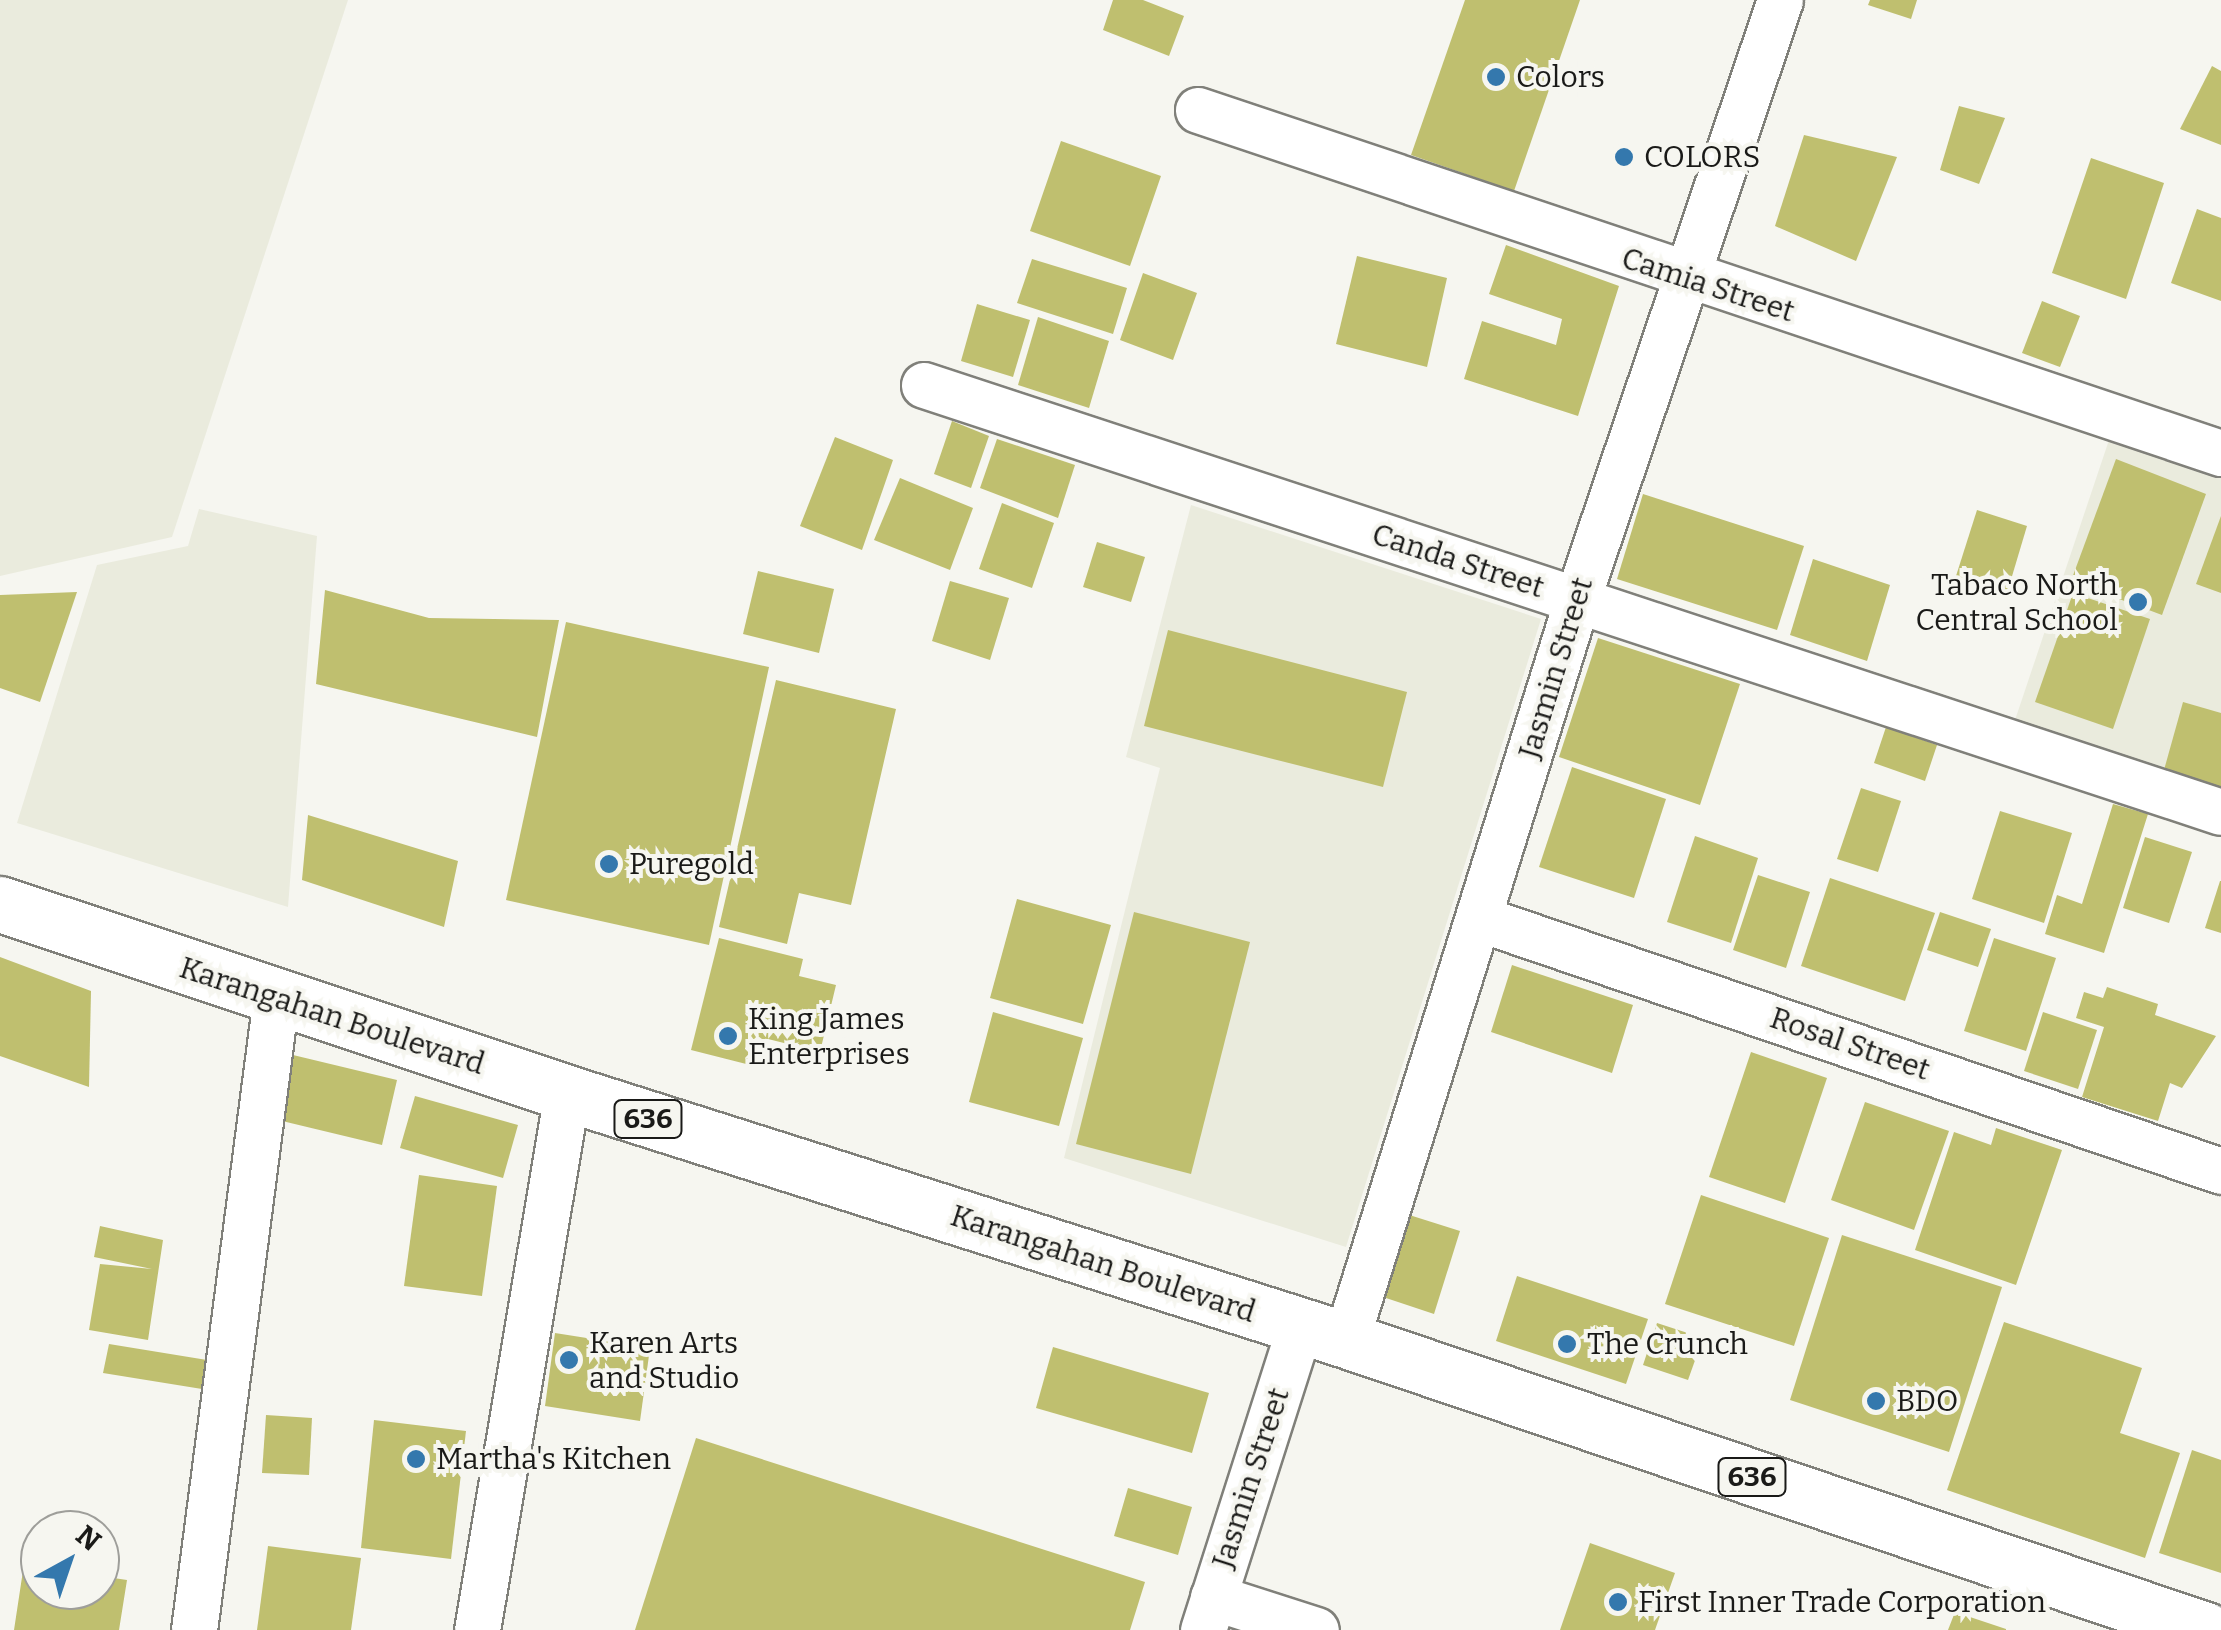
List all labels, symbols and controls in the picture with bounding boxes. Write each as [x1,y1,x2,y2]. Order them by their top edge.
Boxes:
place label: Colors [1516,59,1605,95]
marker: Colors [1485,66,1507,88]
place label: COLORS [1644,139,1760,175]
marker: COLORS [1613,146,1635,168]
street label: Camia Street [1617,240,1799,330]
street label: Canda Street [1367,516,1549,606]
place label: Tabaco North Central School [1916,567,2118,638]
street label: Jasmin Street [1511,573,1601,763]
marker: Tabaco North Central School [2127,591,2149,613]
place label: Puregold [629,846,754,882]
marker: Puregold [598,853,620,875]
street label: Karangahan Boulevard [175,950,489,1082]
street label: Rosal Street [1765,1000,1935,1088]
place label: King James Enterprises [748,1001,910,1072]
marker: King James Enterprises [717,1025,739,1047]
road number: 636 [613,1096,683,1142]
street label: Karangahan Boulevard [946,1198,1260,1330]
place label: Karen Arts and Studio [589,1325,739,1396]
place label: The Crunch [1587,1326,1748,1362]
marker: The Crunch [1556,1333,1578,1355]
marker: Karen Arts and Studio [558,1349,580,1371]
street label: Jasmin Street [1205,1383,1297,1573]
place label: BDO [1896,1383,1958,1419]
marker: BDO [1865,1390,1887,1412]
place label: Martha's Kitchen [436,1441,671,1477]
marker: Martha's Kitchen [405,1448,427,1470]
road number: 636 [1717,1454,1787,1500]
north arrow [20,1510,120,1610]
text: N [69,1519,107,1558]
place label: First Inner Trade Corporation [1638,1584,2046,1620]
marker: First Inner Trade Corporation [1607,1591,1629,1613]

